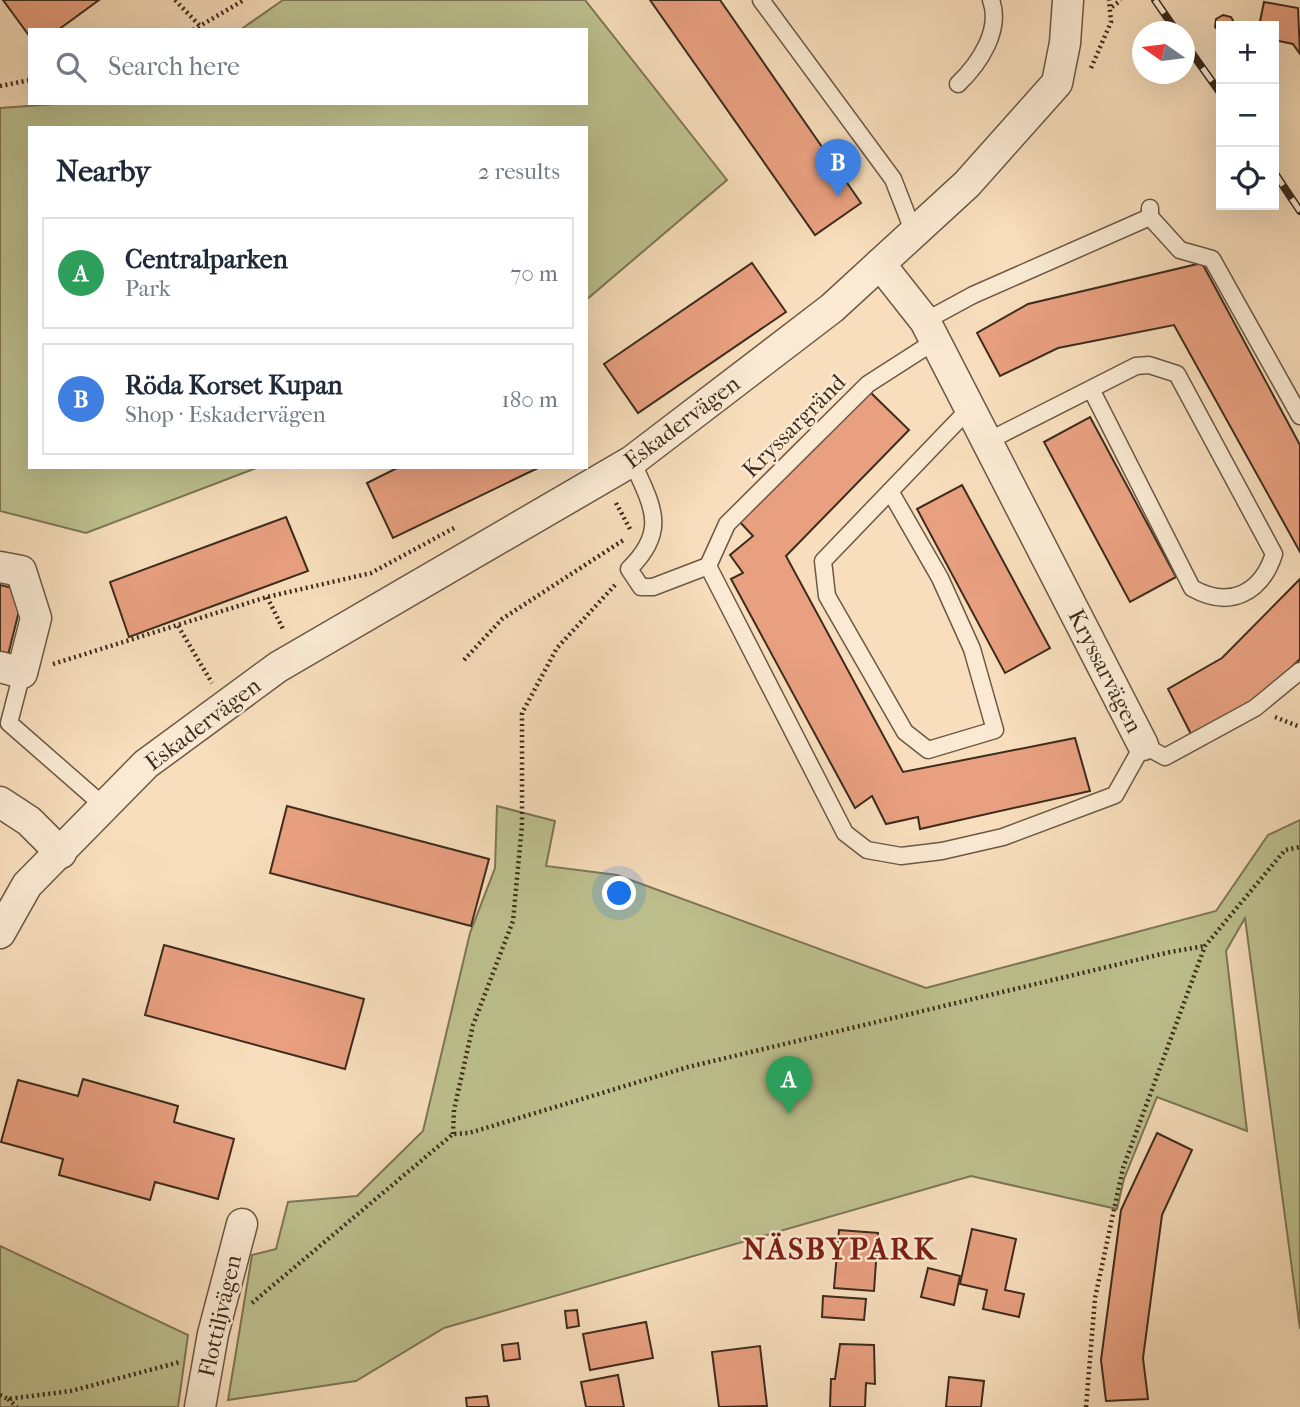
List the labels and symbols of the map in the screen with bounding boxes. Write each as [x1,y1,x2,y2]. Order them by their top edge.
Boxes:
north arrow [1132,21,1195,84]
pin: B [815,139,861,197]
street label: Eskadervägen [619,369,746,474]
street label: Kryssargränd [737,369,851,483]
street label: Kryssarvägen [1062,605,1148,738]
street label: Eskadervägen [140,671,267,776]
your location [602,876,636,910]
pin: A [766,1056,812,1114]
district label: NÄSBYPARK [742,1232,938,1267]
street label: Flottiljvägen [193,1252,247,1380]

